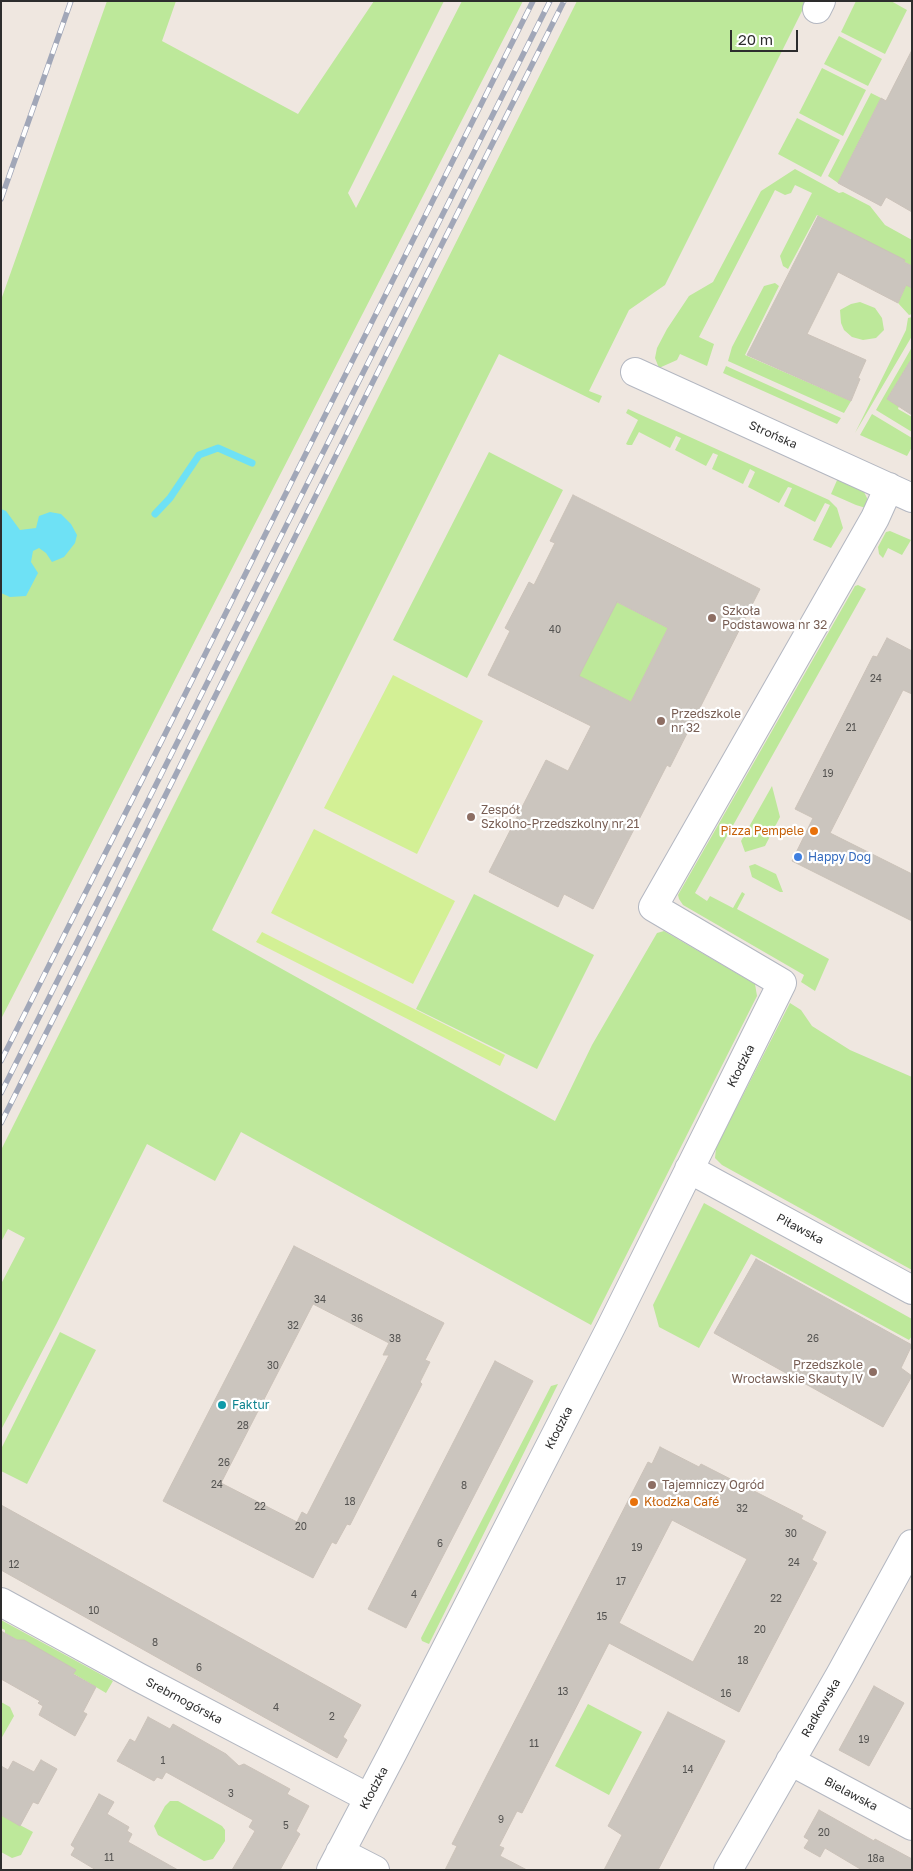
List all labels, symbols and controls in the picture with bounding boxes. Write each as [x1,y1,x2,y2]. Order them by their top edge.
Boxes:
scale bar [733,20,800,52]
text: 20 m [738,30,773,48]
street label: Strońska [747,418,799,452]
place label: Szkoła Podstawowa nr 32 [722,604,827,632]
marker: Szkoła Podstawowa nr 32 [706,612,718,624]
house number: 40 [549,624,561,636]
house number: 24 [870,673,882,685]
place label: Przedszkole nr 32 [671,707,741,735]
marker: Przedszkole nr 32 [655,715,667,727]
house number: 21 [846,722,856,734]
house number: 19 [823,768,833,780]
place label: Zespół Szkolno-Przedszkolny nr 21 [481,803,639,831]
marker: Zespół Szkolno-Przedszkolny nr 21 [465,811,477,823]
place label: Pizza Pempele [720,824,804,838]
marker: Pizza Pempele [808,825,820,837]
place label: Happy Dog [808,850,871,864]
marker: Happy Dog [792,851,804,863]
street label: Kłodzka [724,1042,758,1090]
street label: Piławska [774,1211,826,1247]
house number: 34 [314,1294,326,1306]
house number: 36 [351,1313,363,1325]
house number: 32 [287,1320,299,1332]
house number: 38 [389,1333,401,1345]
house number: 26 [807,1333,819,1345]
place label: Przedszkole Wrocławskie Skauty IV [732,1358,863,1386]
house number: 30 [267,1360,279,1372]
marker: Przedszkole Wrocławskie Skauty IV [867,1366,879,1378]
place label: Faktur [232,1398,269,1412]
marker: Faktur [216,1399,228,1411]
street label: Kłodzka [542,1404,576,1452]
house number: 28 [237,1420,249,1432]
house number: 26 [218,1457,230,1469]
place label: Tajemniczy Ogród [662,1478,764,1492]
house number: 24 [211,1479,223,1491]
marker: Tajemniczy Ogród [646,1479,658,1491]
house number: 8 [461,1480,467,1492]
place label: Kłodzka Café [644,1495,719,1509]
house number: 18 [345,1496,355,1508]
marker: Kłodzka Café [628,1496,640,1508]
house number: 22 [254,1501,266,1513]
house number: 32 [736,1503,748,1515]
house number: 20 [295,1521,307,1533]
house number: 30 [785,1528,797,1540]
house number: 6 [437,1538,443,1550]
house number: 19 [632,1542,642,1554]
house number: 24 [788,1557,800,1569]
house number: 12 [9,1559,19,1571]
house number: 17 [616,1576,626,1588]
house number: 4 [411,1589,417,1601]
house number: 22 [770,1593,782,1605]
house number: 10 [88,1605,100,1617]
house number: 15 [597,1611,607,1623]
house number: 20 [754,1624,766,1636]
house number: 8 [152,1637,158,1649]
house number: 18 [738,1655,748,1667]
house number: 6 [196,1662,202,1674]
street label: Srebrnogórska [143,1675,225,1727]
street label: Radkowska [798,1676,844,1740]
house number: 13 [558,1686,568,1698]
house number: 16 [721,1688,731,1700]
house number: 4 [273,1702,279,1714]
house number: 2 [329,1711,335,1723]
house number: 19 [859,1734,869,1746]
house number: 11 [529,1738,539,1750]
house number: 1 [161,1755,165,1767]
street label: Kłodzka [357,1764,391,1812]
house number: 14 [683,1764,693,1776]
street label: Bielawska [822,1774,880,1814]
house number: 3 [228,1788,234,1800]
house number: 9 [498,1814,504,1826]
house number: 5 [283,1820,289,1832]
house number: 20 [818,1827,830,1839]
house number: 11 [104,1852,114,1864]
house number: 18a [868,1853,884,1865]

